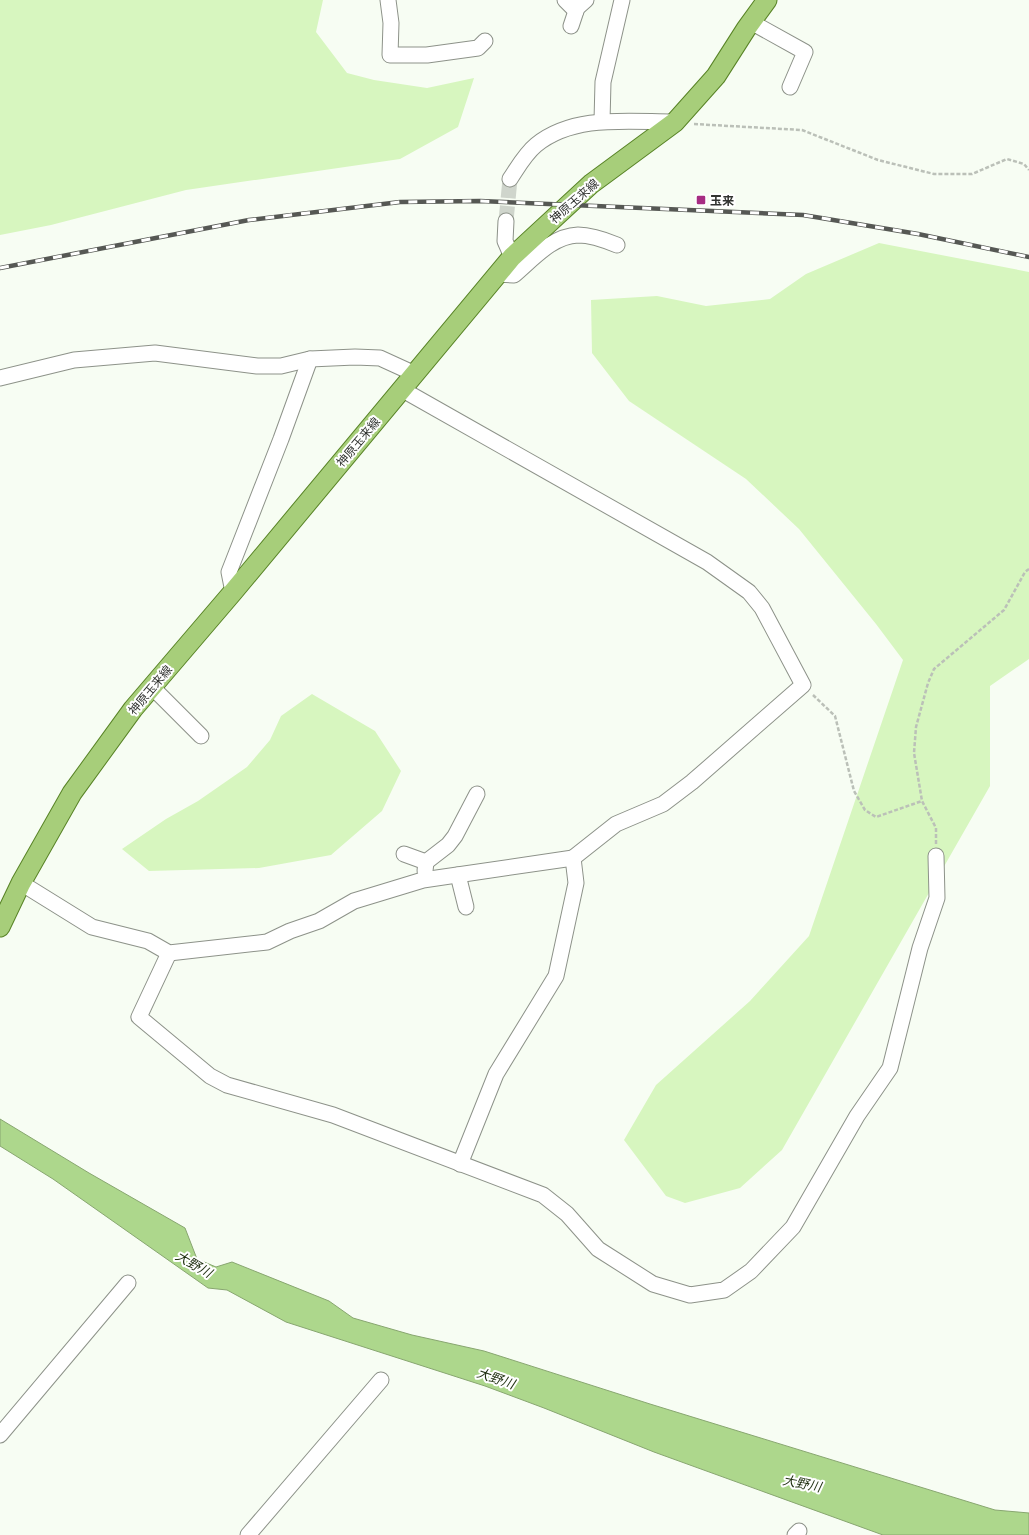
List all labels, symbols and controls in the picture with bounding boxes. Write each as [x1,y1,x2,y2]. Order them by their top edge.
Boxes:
street label: 神原玉来線 [546,175,602,227]
place label: 玉来 [710,192,734,209]
marker: 玉来 [695,194,707,206]
street label: 神原玉来線 [332,414,384,470]
street label: 神原玉来線 [124,662,176,718]
water label: 大野川 [173,1246,217,1283]
water label: 大野川 [475,1363,519,1394]
water label: 大野川 [781,1470,825,1496]

